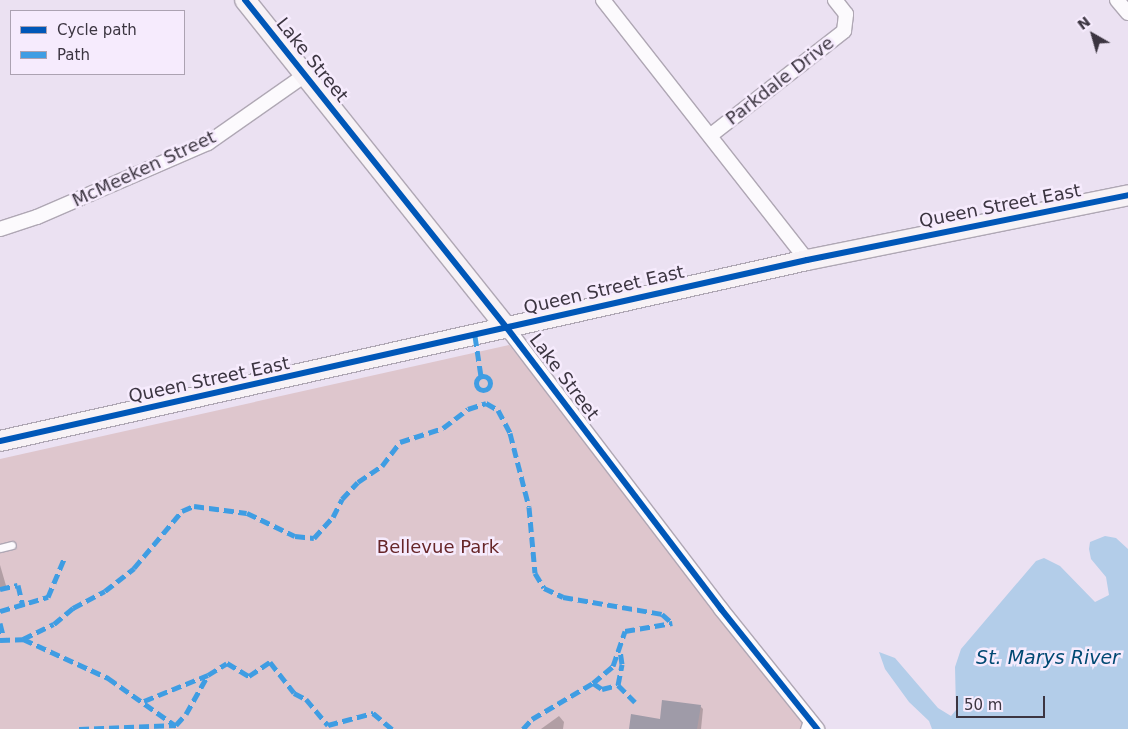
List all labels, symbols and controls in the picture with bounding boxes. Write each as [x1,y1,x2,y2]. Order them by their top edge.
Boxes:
legend [10,10,185,75]
north arrow [1068,10,1118,60]
street label: Lake Street [271,13,353,107]
text: N [1074,13,1093,33]
text: Cycle path [57,21,137,39]
street label: Parkdale Drive [722,32,838,130]
text: Path [57,46,90,64]
street label: McMeeken Street [69,126,219,212]
street label: Queen Street East [917,180,1083,232]
street label: Queen Street East [522,261,686,319]
street label: Lake Street [525,330,603,424]
street label: Queen Street East [126,352,292,408]
park label: Bellevue Park [377,536,499,558]
water label: St. Marys River [976,647,1120,669]
scale bar [958,686,1047,718]
text: 50 m [964,696,1002,714]

